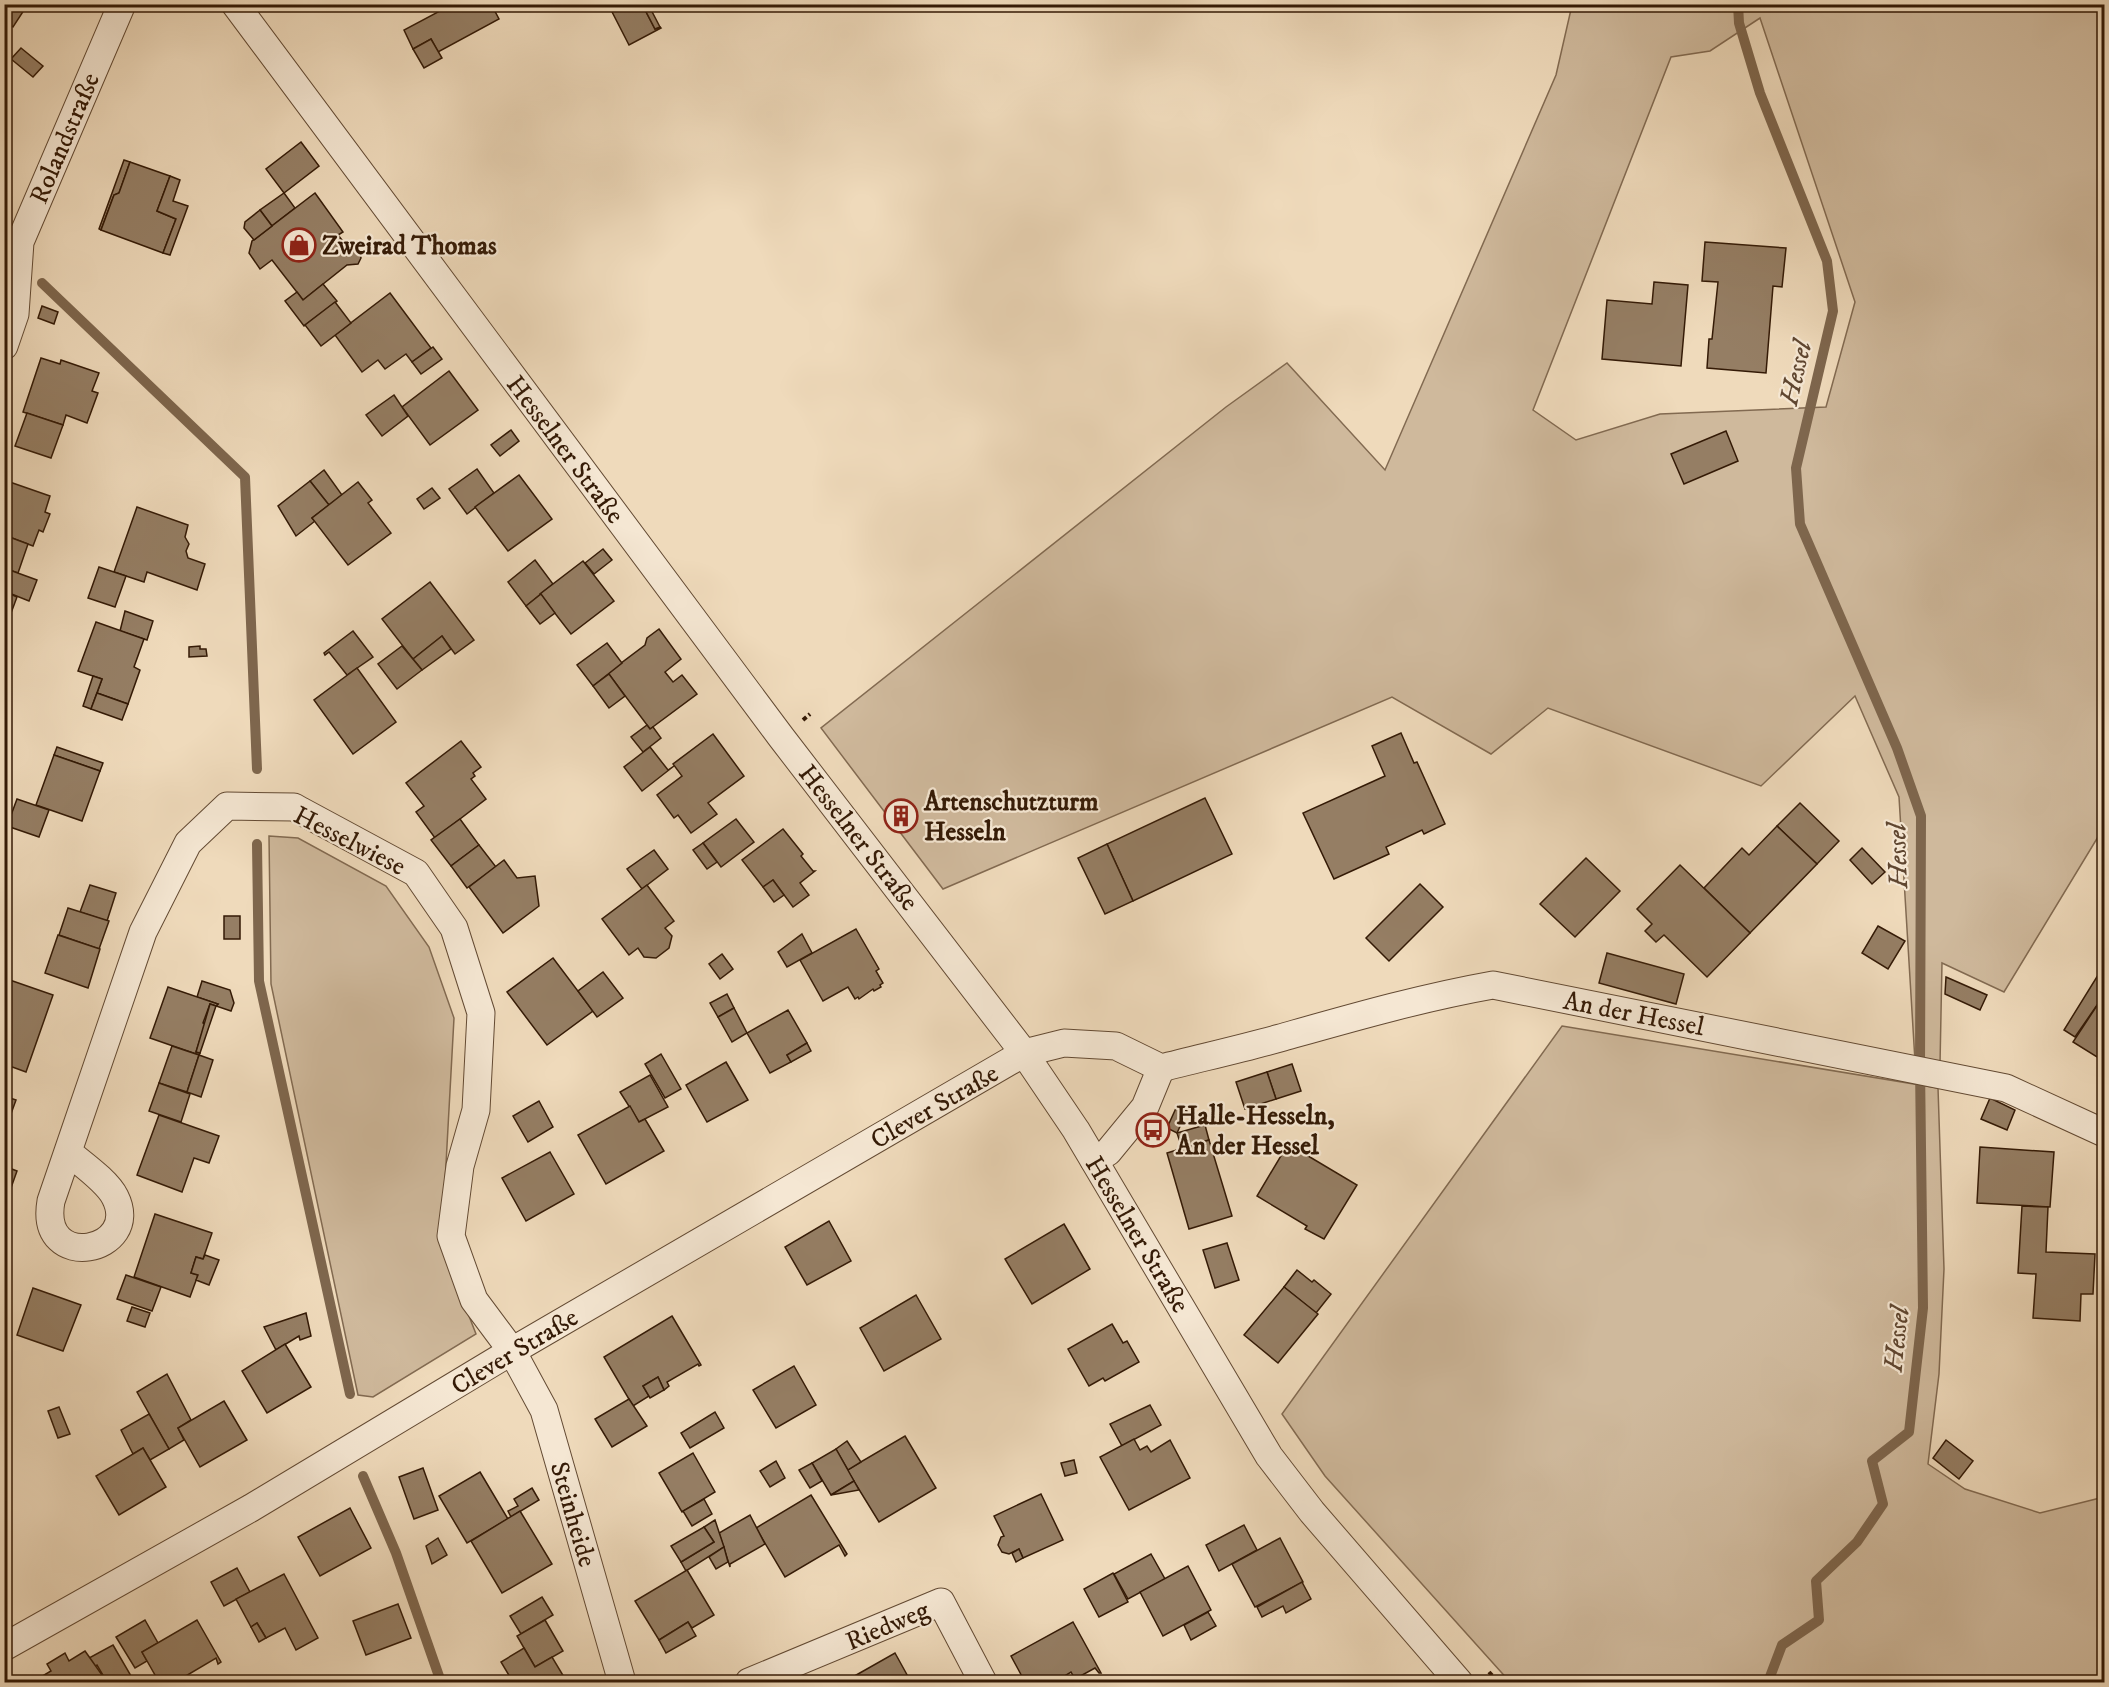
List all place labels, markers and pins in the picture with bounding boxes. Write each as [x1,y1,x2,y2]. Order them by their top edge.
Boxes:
shop icon: Zweirad Thomas [281,227,317,263]
place label: Zweirad Thomas [322,230,497,263]
place label: Artenschutzturm Hesseln [923,786,1099,849]
building icon: Artenschutzturm Hesseln [883,798,919,834]
place label: Halle-Hesseln, An der Hessel [1175,1100,1334,1163]
bus stop icon: Halle-Hesseln, An der Hessel [1135,1112,1171,1148]

